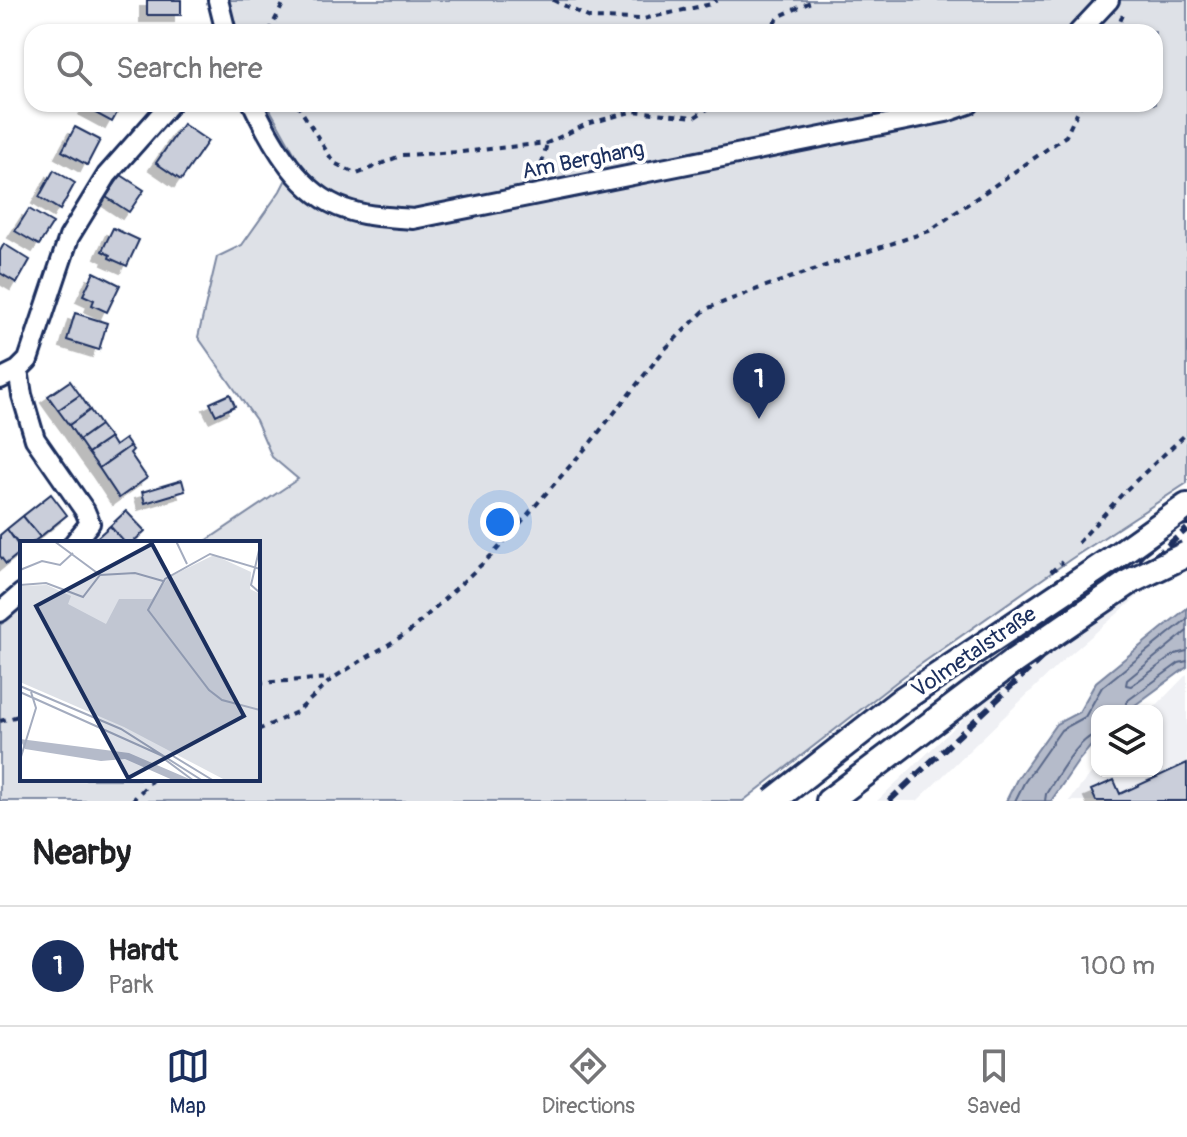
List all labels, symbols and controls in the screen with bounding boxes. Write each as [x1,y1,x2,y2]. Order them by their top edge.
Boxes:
search box [24,24,1163,112]
icon: search [52,46,96,90]
text: Search here [116,50,263,87]
street label: Am Berghang [519,134,647,186]
pin: 1 [733,353,785,419]
your location [480,502,520,542]
inset map [20,541,260,781]
street label: Volmetalstraße [906,600,1042,704]
map controls [1091,705,1163,777]
button: layers [1091,705,1163,777]
text: Nearby [32,832,131,875]
text: Hardt [108,932,178,969]
text: 1 [53,950,63,982]
text: 100 m [1081,950,1155,982]
text: Park [108,969,154,1001]
tab: Map [166,1044,210,1120]
tab: Directions [542,1044,635,1120]
tab: Saved [967,1044,1021,1120]

